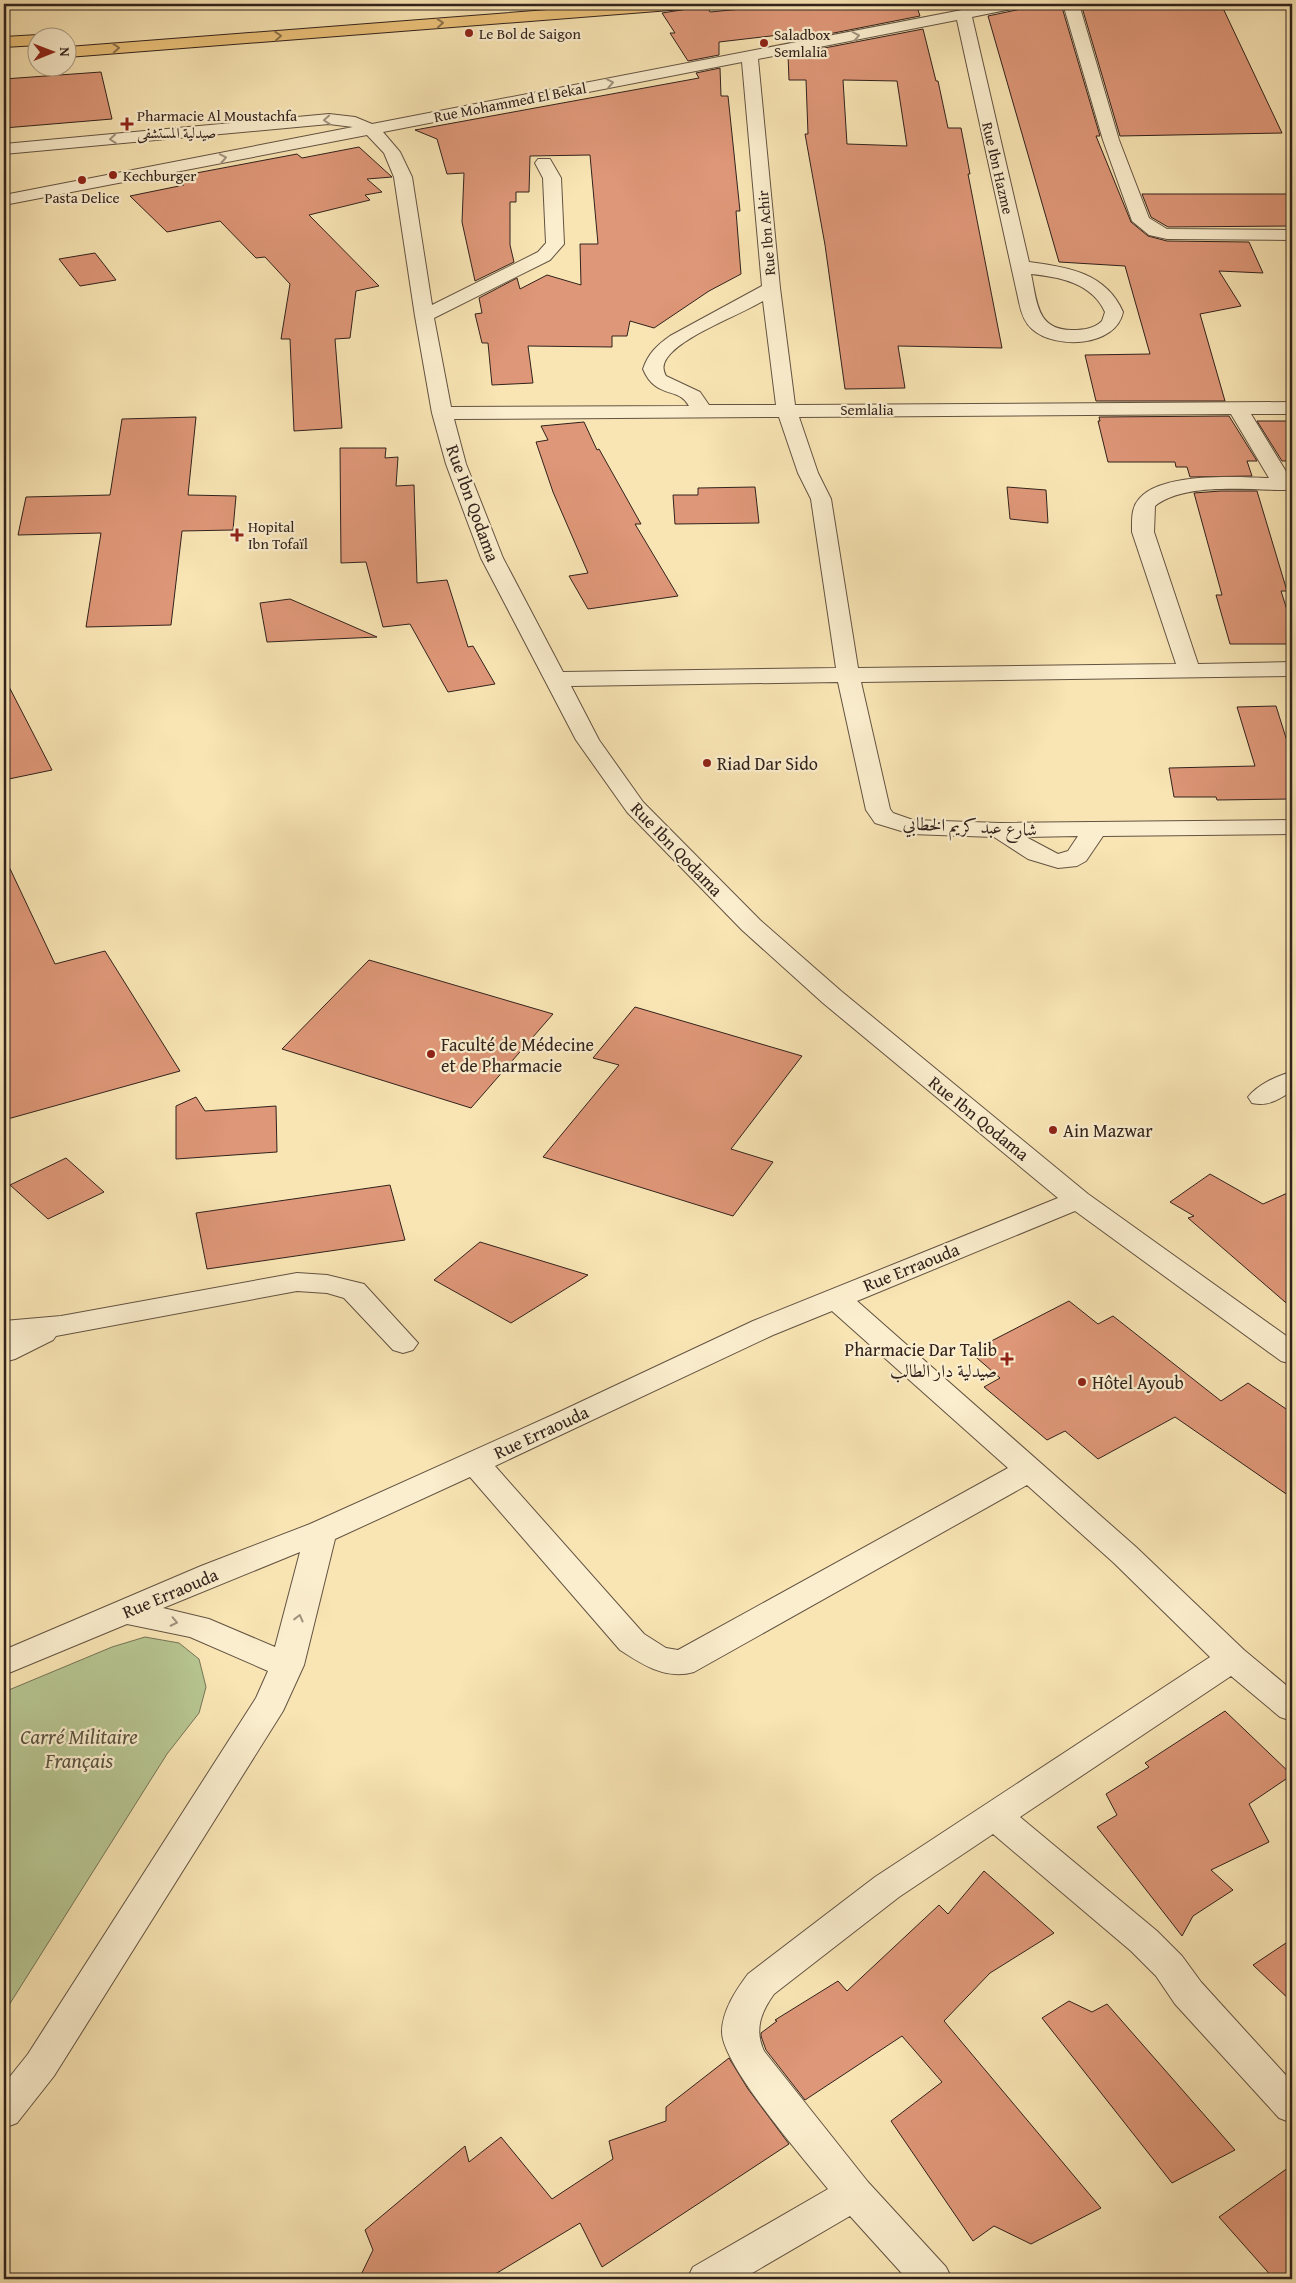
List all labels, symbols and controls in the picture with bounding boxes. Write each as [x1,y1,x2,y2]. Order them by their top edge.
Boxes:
one-way arrow [436,18,444,29]
place label: Le Bol de Saigon [479,23,581,44]
place label: Saladbox Semlalia [774,24,831,62]
marker: Le Bol de Saigon [463,27,475,39]
north arrow [28,28,78,78]
one-way arrow [274,30,282,41]
one-way arrow [851,31,860,41]
marker: Saladbox Semlalia [758,37,770,49]
one-way arrow [112,43,120,54]
text: N [55,47,75,57]
street label: Rue Mohammed El Bekal [432,77,588,127]
one-way arrow [606,78,614,89]
place label: Pharmacie Al Moustachfa صيدلية المستشفى [137,105,297,144]
one-way arrow [322,114,330,125]
marker: Pharmacie Al Moustachfa صيدلية المستشفى [121,118,133,130]
street label: Rue Ibn Hazme [977,120,1019,216]
one-way arrow [108,133,116,144]
one-way arrow [219,153,228,164]
place label: Kechburger [123,165,197,186]
marker: Kechburger [107,169,119,181]
marker: Pasta Delice [76,174,88,186]
place label: Pasta Delice [44,187,120,208]
street label: Rue Ibn Achir [752,189,780,277]
street label: Semlalia [840,399,894,420]
street label: Rue Ibn Qodama [439,441,507,566]
place label: Hopital Ibn Tofaïl [248,516,308,554]
marker: Hopital Ibn Tofaïl [230,528,244,542]
place label: Riad Dar Sido [717,750,818,777]
marker: Riad Dar Sido [701,757,713,769]
street label: Rue Ibn Qodama [625,795,730,903]
street label: شارع عبد كريم الخطابي [902,809,1038,846]
place label: Faculté de Médecine et de Pharmacie [441,1031,594,1079]
marker: Faculté de Médecine et de Pharmacie [425,1048,437,1060]
street label: Rue Ibn Qodama [923,1069,1036,1167]
place label: Ain Mazwar [1063,1117,1153,1144]
marker: Ain Mazwar [1047,1124,1059,1136]
street label: Rue Erraouda [859,1235,964,1299]
place label: Pharmacie Dar Talib صيدلية دار الطالب [844,1336,997,1384]
marker: Pharmacie Dar Talib صيدلية دار الطالب [1001,1353,1013,1365]
place label: Hôtel Ayoub [1092,1369,1184,1396]
marker: Hôtel Ayoub [1076,1376,1088,1388]
street label: Rue Erraouda [489,1398,593,1466]
street label: Rue Erraouda [118,1560,223,1625]
one-way arrow [293,1613,304,1622]
one-way arrow [170,1616,179,1627]
park label: Carré Militaire Français [20,1721,138,1776]

